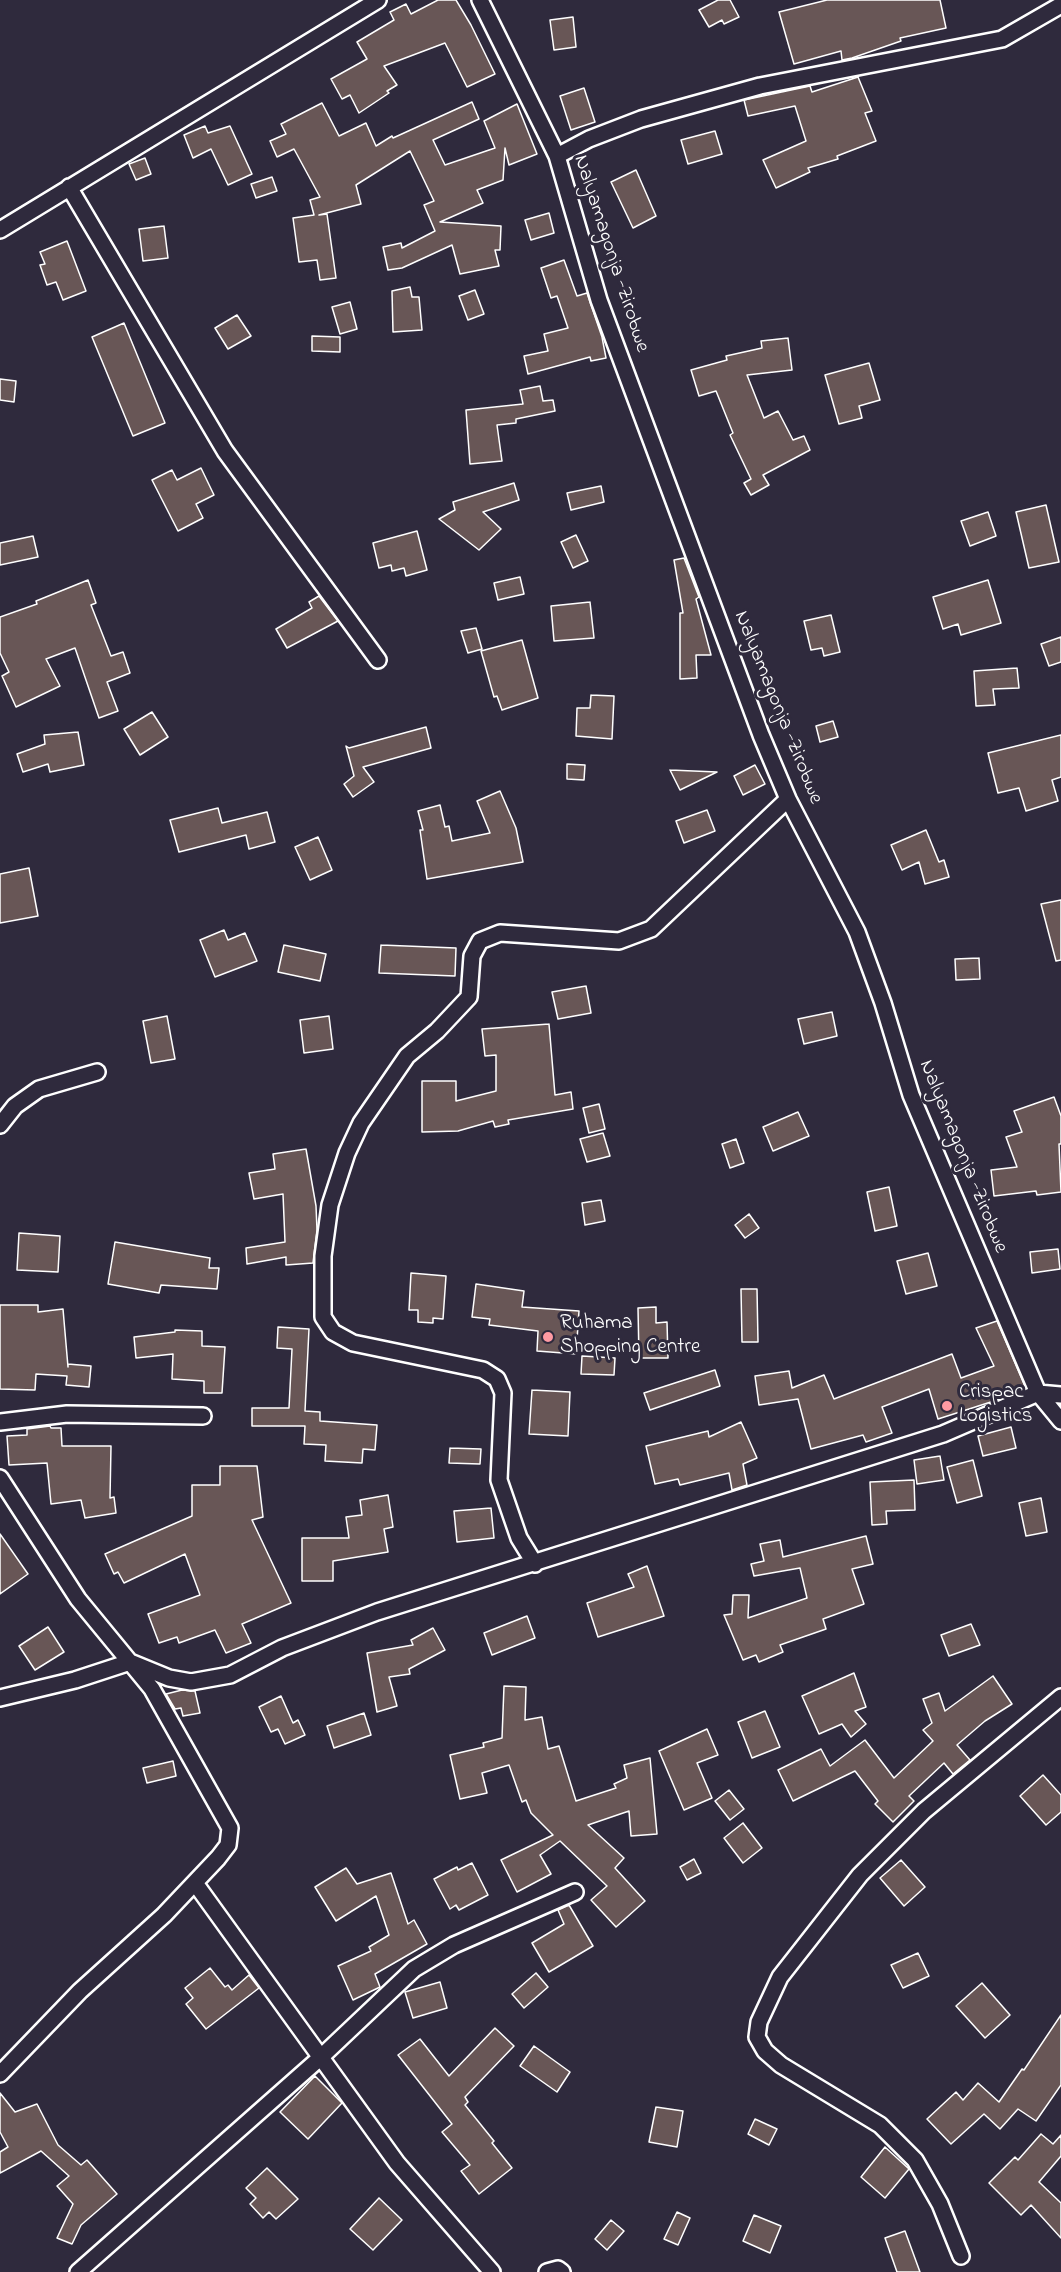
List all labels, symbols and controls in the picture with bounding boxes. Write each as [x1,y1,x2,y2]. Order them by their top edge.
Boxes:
street label: Nalyamagonja -Zirobwe [566,152,654,356]
street label: Nalyamagonja -Zirobwe [727,608,827,808]
street label: Nalyamagonja -Zirobwe [912,1057,1012,1257]
place label: Ruhama Shopping Centre [560,1312,700,1362]
marker: Ruhama Shopping Centre [541,1330,555,1344]
place label: Crispac Logistics [959,1381,1032,1431]
marker: Crispac Logistics [940,1399,954,1413]

